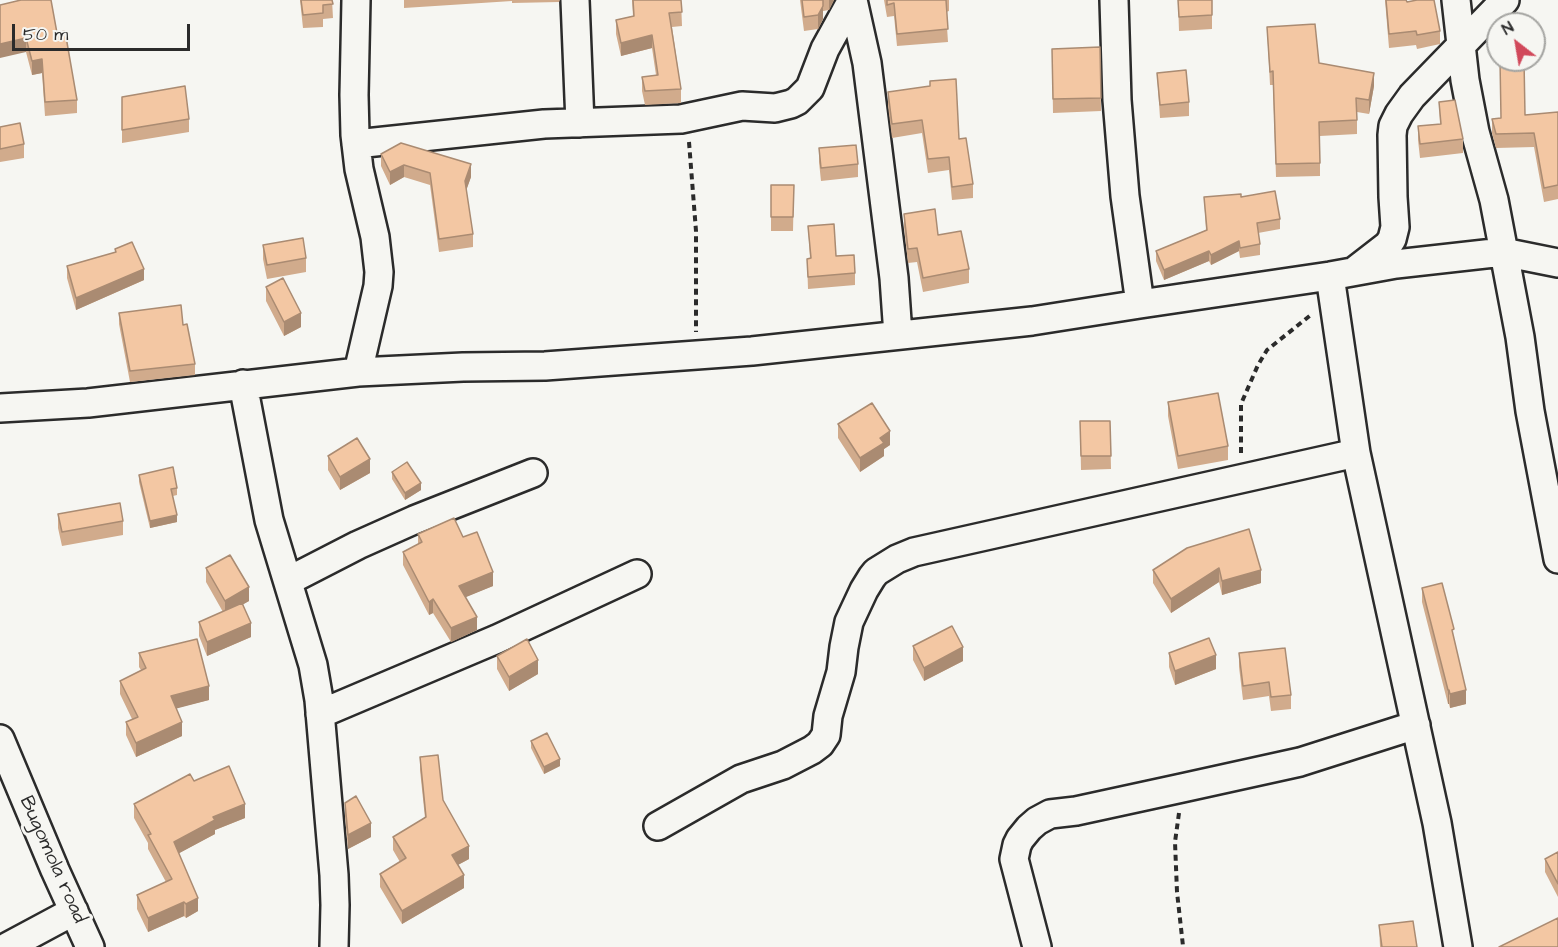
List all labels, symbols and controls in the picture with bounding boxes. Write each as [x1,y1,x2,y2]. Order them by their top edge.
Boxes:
scale bar [15,12,194,50]
north arrow [1486,12,1546,72]
text: N [1498,16,1518,40]
text: 50 m [23,22,68,47]
street label: Bugomola road [13,793,91,927]

